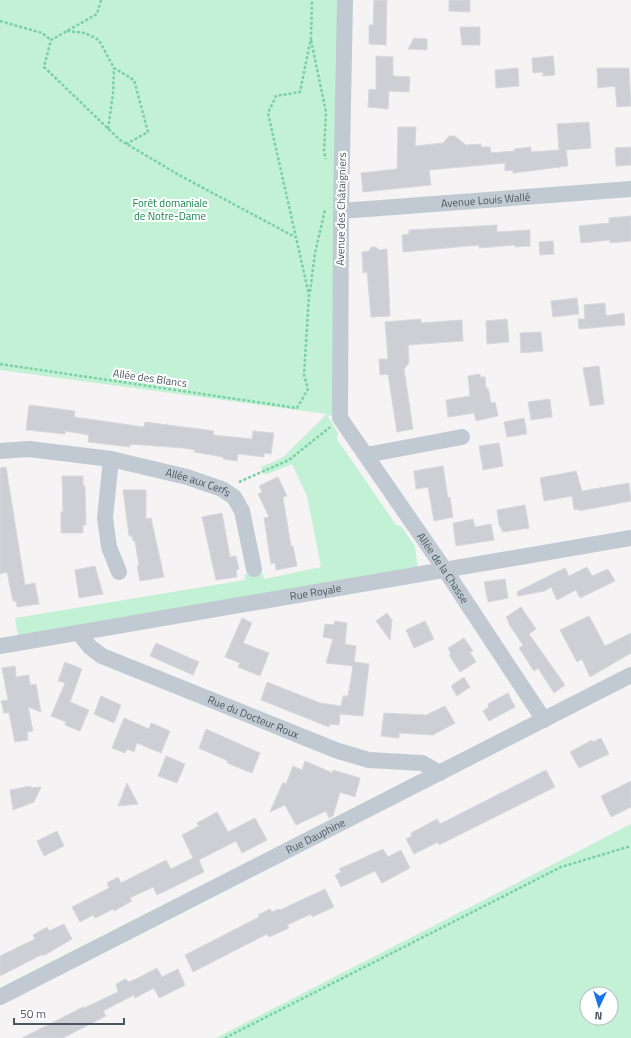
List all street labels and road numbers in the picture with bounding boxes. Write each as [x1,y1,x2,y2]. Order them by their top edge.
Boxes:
street label: Avenue des Châtaigniers [332,152,350,266]
street label: Avenue Louis Wallé [440,189,531,211]
street label: Allée des Blancs [112,365,188,391]
street label: Allée aux Cerfs [164,464,234,501]
street label: Allée de la Chasse [413,529,473,607]
street label: Rue Royale [289,580,343,604]
street label: Rue du Docteur Roux [205,691,301,743]
street label: Rue Dauphine [283,814,348,858]

